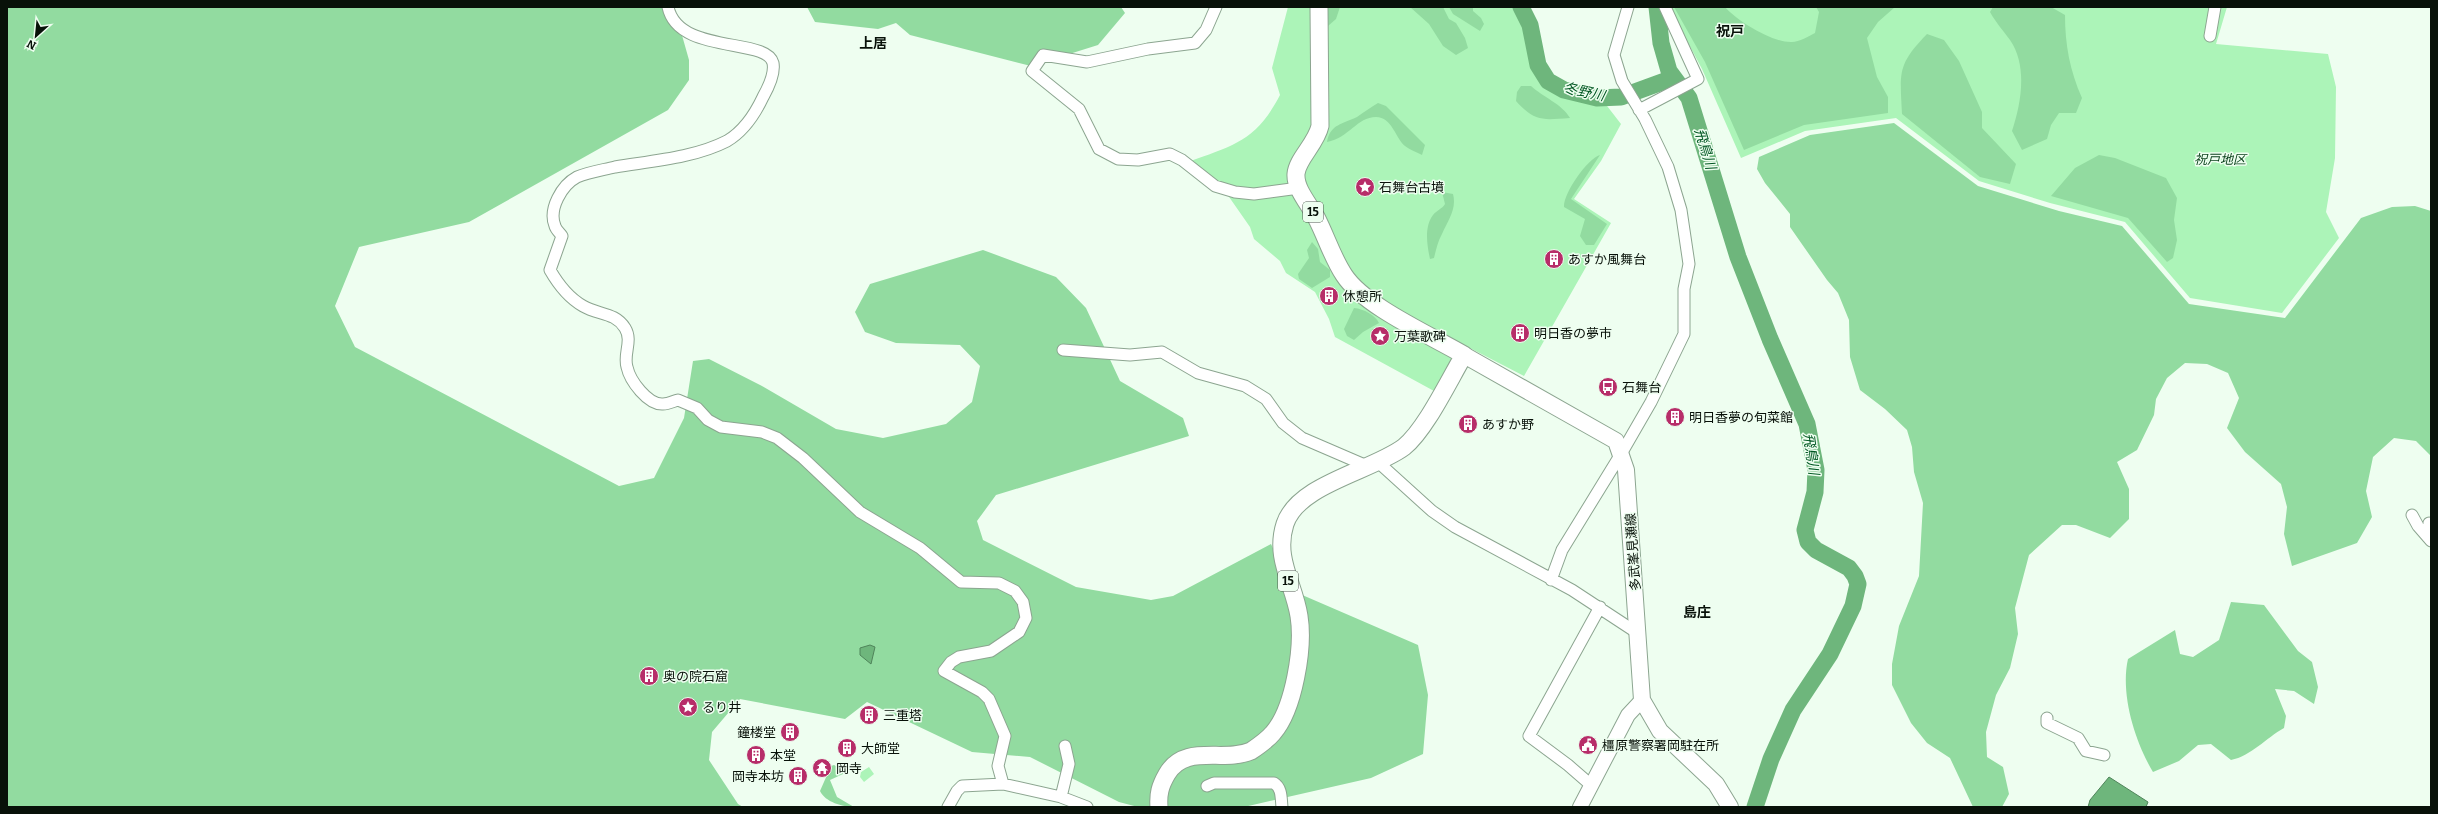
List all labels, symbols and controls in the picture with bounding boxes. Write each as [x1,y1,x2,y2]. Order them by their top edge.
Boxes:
north arrow [16,16,56,56]
district label: 祝戸 [1716,23,1744,40]
district label: 上居 [859,35,887,52]
text: N [25,37,38,52]
water label: 冬野川 [1562,79,1608,105]
water label: 飛鳥川 [1691,126,1720,173]
park label: 祝戸地区 [2194,152,2248,167]
place icon: 石舞台古墳 [1354,176,1376,198]
place label: 石舞台古墳 [1379,180,1444,195]
road number: 15 [1303,202,1323,222]
building icon: あすか風舞台 [1543,248,1565,270]
place label: あすか風舞台 [1568,252,1646,267]
building icon: 休憩所 [1318,285,1340,307]
place label: 休憩所 [1343,289,1382,304]
building icon: 明日香の夢市 [1509,322,1531,344]
place icon: 万葉歌碑 [1369,325,1391,347]
place label: 明日香の夢市 [1534,326,1612,341]
place label: 万葉歌碑 [1394,329,1446,344]
bus stop icon: 石舞台 [1597,376,1619,398]
place label: 石舞台 [1622,380,1661,395]
building icon: 明日香夢の旬菜館 [1664,406,1686,428]
place label: 明日香夢の旬菜館 [1689,410,1793,425]
building icon: あすか野 [1457,413,1479,435]
place label: あすか野 [1482,417,1534,432]
water label: 飛鳥川 [1800,432,1823,478]
street label: 多武峯見瀬線 [1623,513,1643,591]
road number: 15 [1278,571,1298,591]
district label: 島庄 [1683,604,1711,621]
building icon: 奥の院石窟 [638,665,660,687]
place label: 奥の院石窟 [663,669,728,684]
place icon: るり井 [677,696,699,718]
place label: るり井 [702,700,741,715]
building icon: 三重塔 [858,704,880,726]
place label: 三重塔 [883,708,922,723]
building icon: 鐘楼堂 [779,721,801,743]
place label: 鐘楼堂 [737,725,776,740]
public building icon: 橿原警察署岡駐在所 [1577,734,1599,756]
building icon: 大師堂 [836,737,858,759]
place label: 橿原警察署岡駐在所 [1602,738,1719,753]
place label: 大師堂 [861,741,900,756]
building icon: 本堂 [745,744,767,766]
place label: 本堂 [770,748,796,763]
temple icon: 岡寺 [811,757,833,779]
place label: 岡寺 [836,761,862,776]
building icon: 岡寺本坊 [787,765,809,787]
place label: 岡寺本坊 [732,769,784,784]

